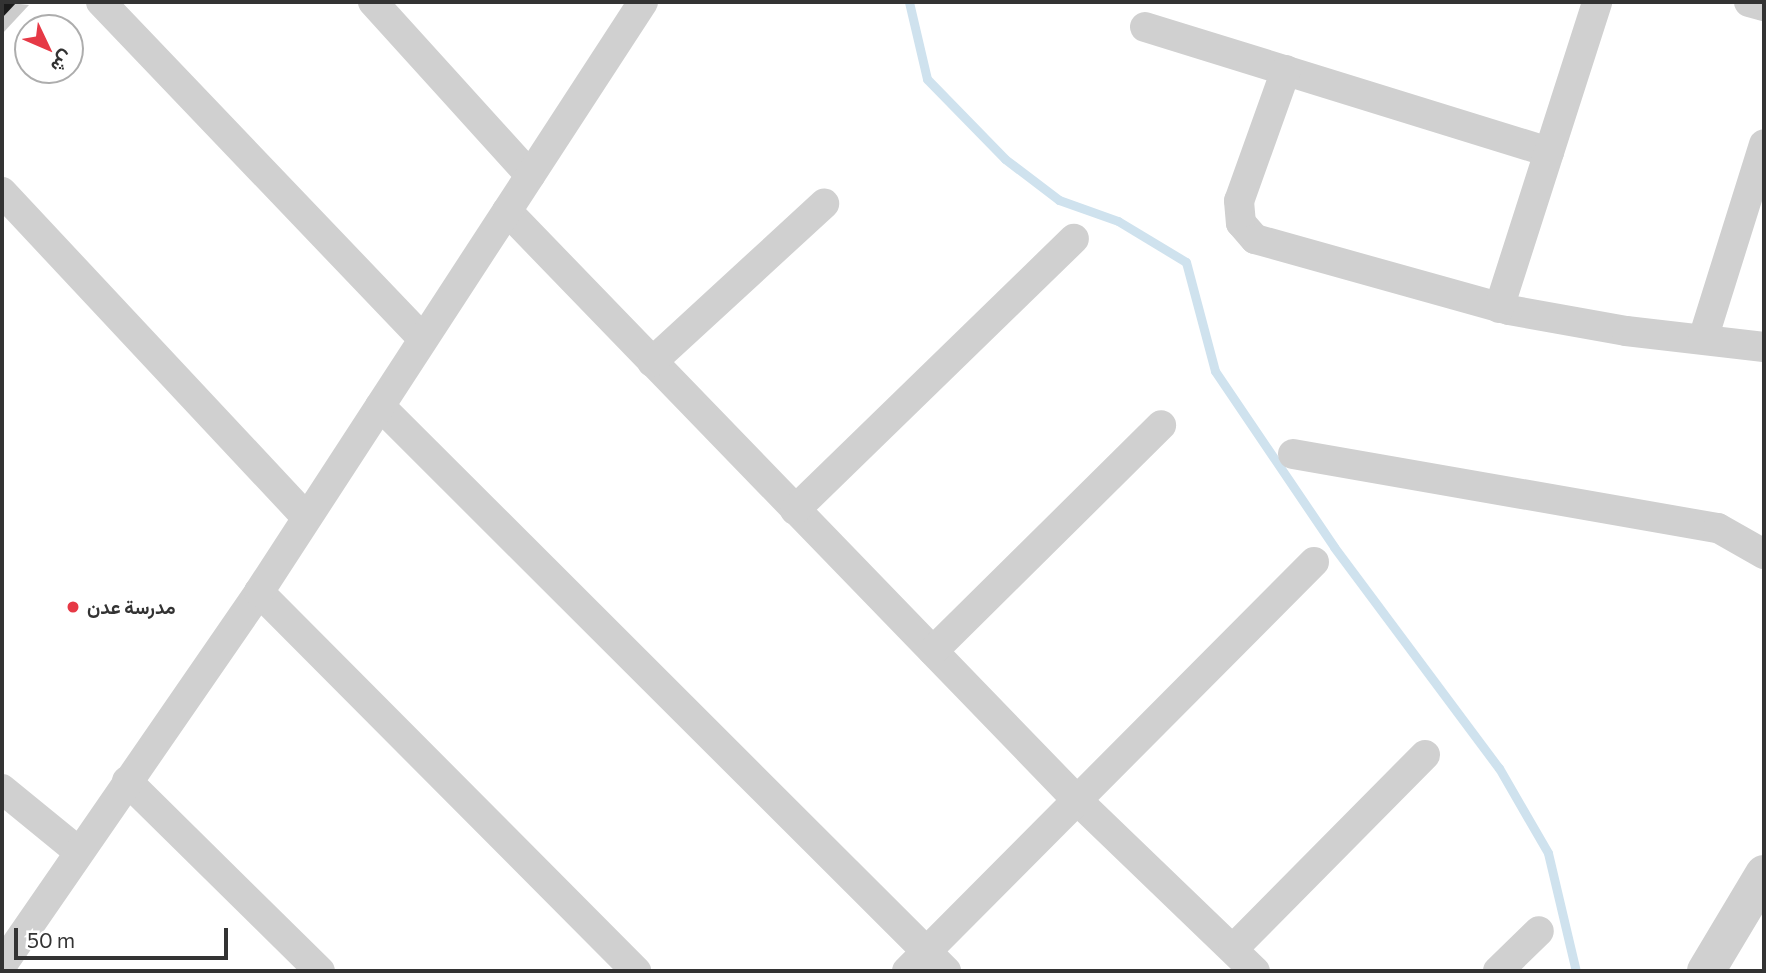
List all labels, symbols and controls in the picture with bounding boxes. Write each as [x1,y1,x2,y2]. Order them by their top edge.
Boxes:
north arrow [14,14,84,84]
text: ش [47,46,79,79]
place label: مدرسة عدن [87,596,176,618]
marker: مدرسة عدن [65,599,81,615]
scale bar [18,914,231,958]
text: 50 m [27,927,75,952]

